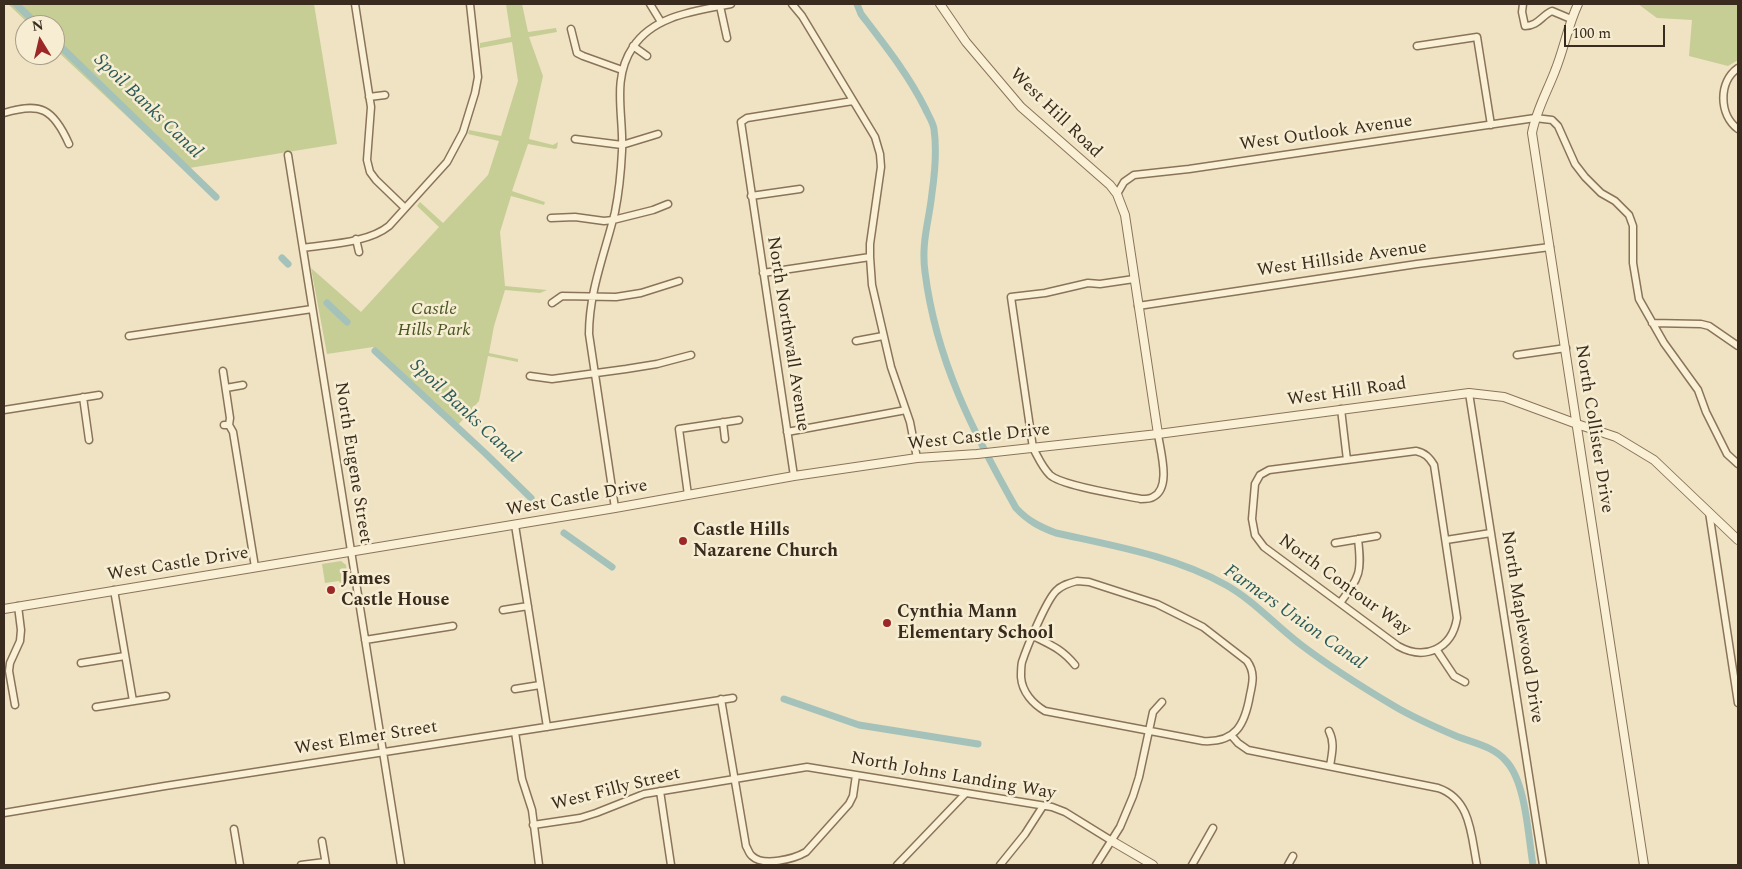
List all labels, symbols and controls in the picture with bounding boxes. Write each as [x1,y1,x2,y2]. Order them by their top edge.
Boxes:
text: N [30,14,45,37]
north arrow [15,15,65,65]
scale bar [1567,15,1668,47]
text: 100 m [1572,22,1611,45]
water label: Spoil Banks Canal [88,50,206,164]
street label: West Hill Road [1004,64,1106,164]
street label: West Outlook Avenue [1238,111,1414,157]
street label: North Northwall Avenue [761,235,813,433]
street label: West Hillside Avenue [1256,237,1428,283]
park label: Castle Hills Park [397,299,471,342]
street label: North Collister Drive [1569,343,1617,515]
water label: Spoil Banks Canal [404,355,524,469]
street label: West Hill Road [1286,374,1408,412]
street label: North Eugene Street [329,380,375,546]
street label: West Castle Drive [907,420,1051,456]
street label: West Castle Drive [505,476,649,522]
place label: Castle Hills Nazarene Church [693,520,838,562]
street label: North Maplewood Drive [1495,529,1547,725]
street label: North Contour Way [1274,531,1414,641]
marker: Castle Hills Nazarene Church [677,535,689,547]
street label: West Castle Drive [106,543,250,587]
water label: Farmers Union Canal [1219,561,1369,675]
place label: James Castle House [341,569,449,612]
marker: James Castle House [325,584,337,596]
place label: Cynthia Mann Elementary School [897,602,1054,644]
marker: Cynthia Mann Elementary School [881,617,893,629]
street label: West Elmer Street [293,717,439,761]
street label: North Johns Landing Way [849,748,1057,806]
street label: West Filly Street [549,764,683,816]

